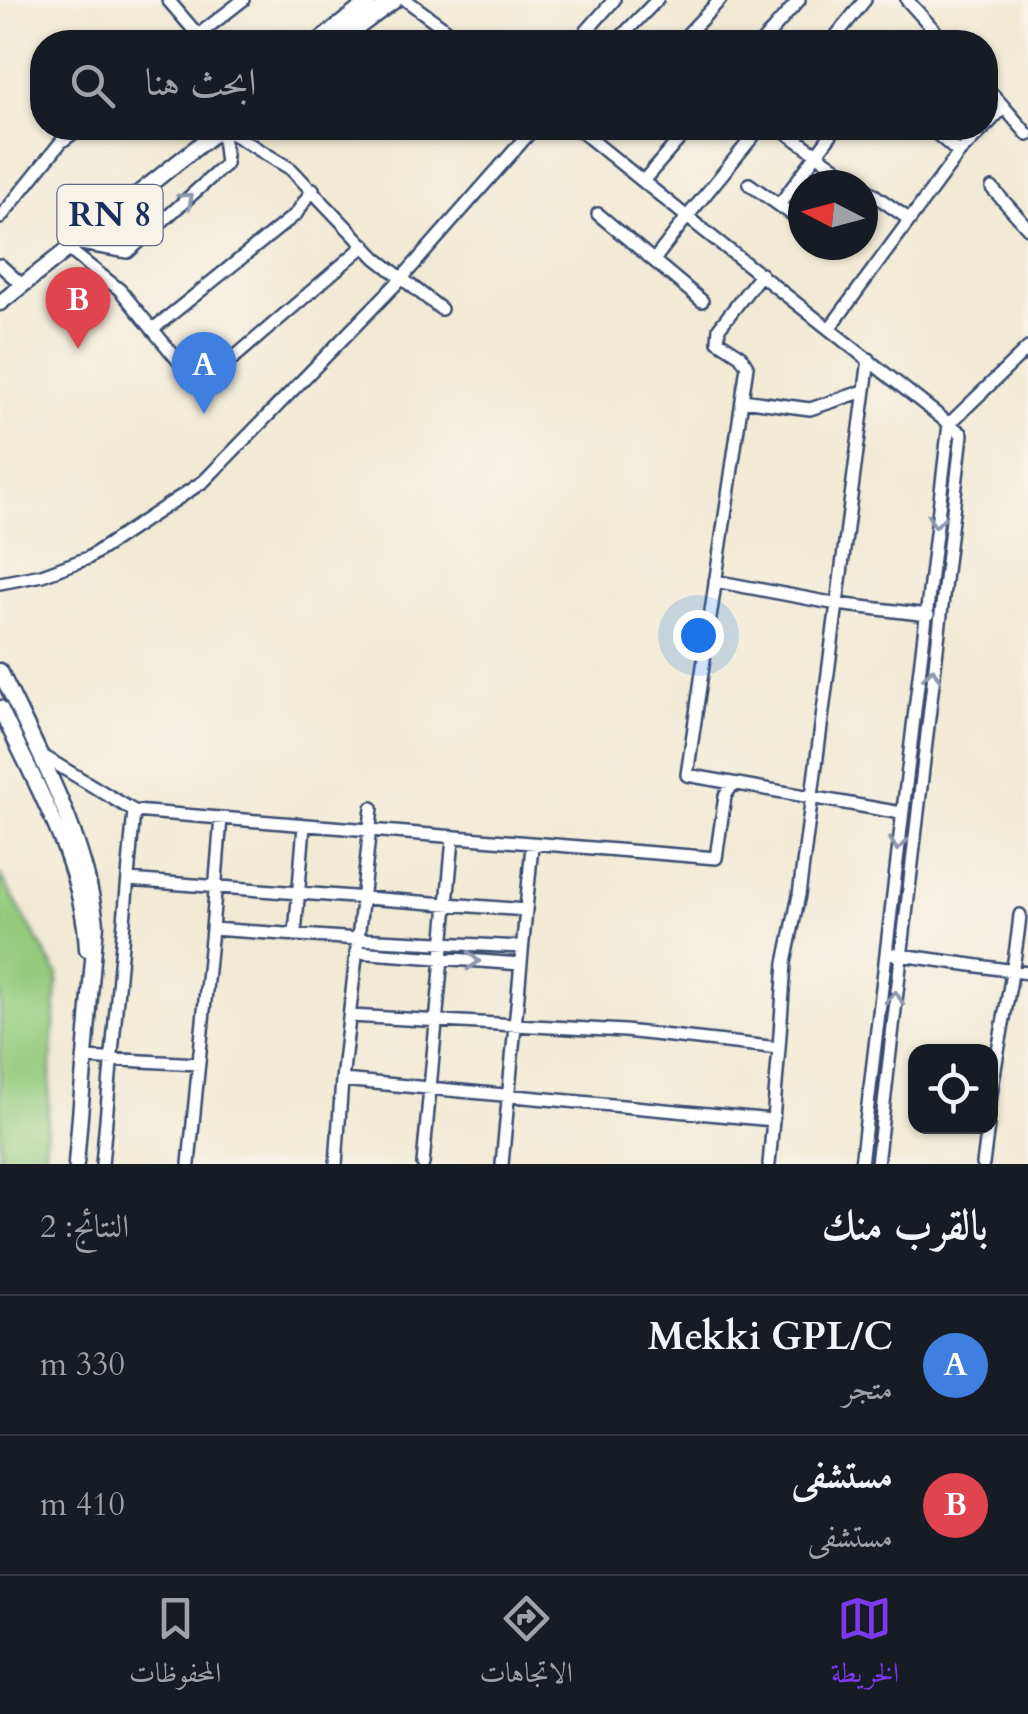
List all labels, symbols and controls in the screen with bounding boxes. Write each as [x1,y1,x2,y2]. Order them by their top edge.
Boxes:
search box [30,30,998,140]
text: ابحث هنا [145,57,257,109]
icon: search [65,58,120,113]
north arrow [788,170,878,260]
road number: RN 8 [58,185,162,245]
one-way arrow [175,192,194,210]
pin: B [46,266,110,349]
pin: A [172,332,236,414]
one-way arrow [927,513,948,529]
your location [673,610,724,661]
one-way arrow [921,666,942,682]
one-way arrow [888,836,909,852]
one-way arrow [466,949,482,971]
one-way arrow [884,989,905,1005]
map controls [908,1044,998,1134]
button: locate [908,1044,998,1134]
text: بالقرب منك [821,1197,988,1254]
text: النتائج: 2 [40,1205,129,1249]
text: Mekki GPL/C [648,1311,893,1363]
text: 330 m [40,1343,125,1387]
text: A [943,1343,968,1387]
text: متجر [842,1367,893,1411]
text: مستشفى [792,1449,893,1501]
text: 410 m [40,1483,125,1527]
text: B [944,1483,967,1527]
text: مستشفى [808,1515,893,1559]
tab: المحفوظات [129,1591,221,1700]
tab: الاتجاهات [479,1591,573,1700]
tab: الخريطة [831,1591,899,1700]

